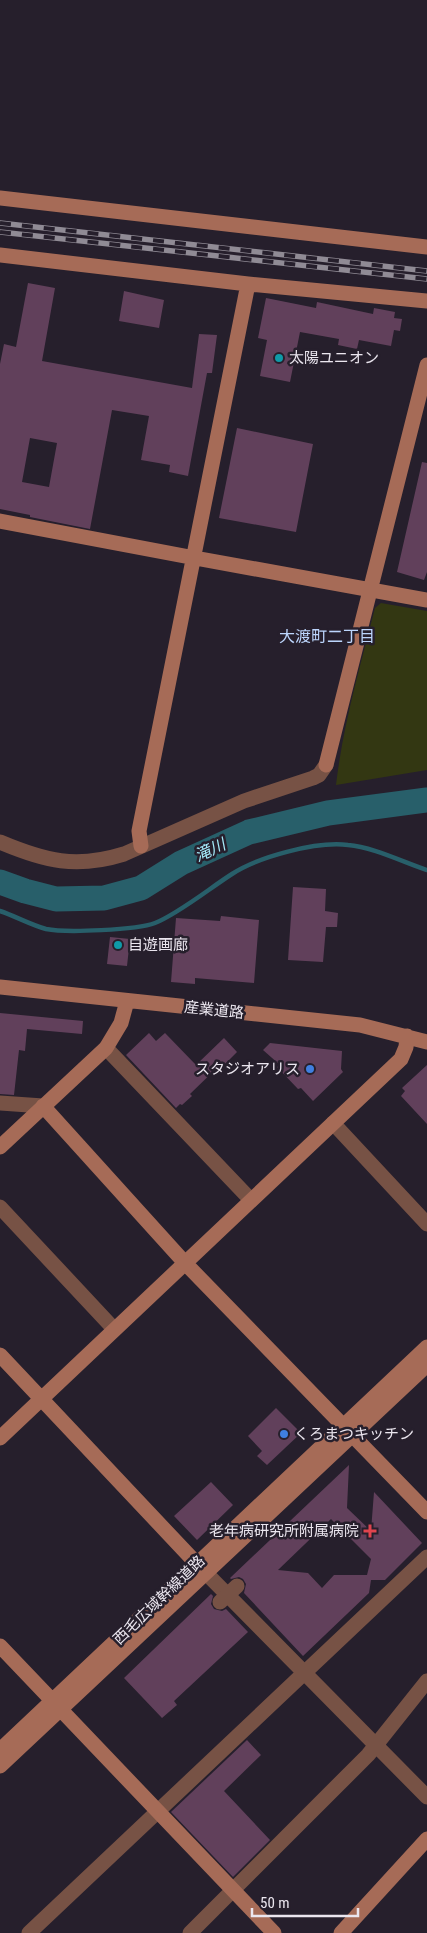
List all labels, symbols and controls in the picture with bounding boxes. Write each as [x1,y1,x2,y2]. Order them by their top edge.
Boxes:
place label: 太陽ユニオン [289,349,379,367]
marker: 太陽ユニオン [273,352,285,364]
district label: 大渡町二丁目 [279,627,375,646]
water label: 滝川 [191,834,230,865]
place label: 自遊画廊 [128,936,188,954]
marker: 自遊画廊 [112,939,124,951]
street label: 産業道路 [183,998,245,1022]
place label: スタジオアリス [195,1060,300,1078]
marker: スタジオアリス [304,1063,316,1075]
place label: くろまつキッチン [294,1425,414,1443]
marker: くろまつキッチン [278,1428,290,1440]
place label: 老年病研究所附属病院 [209,1522,359,1540]
marker: 老年病研究所附属病院 [363,1524,377,1538]
street label: 西毛広域幹線道路 [110,1552,208,1648]
scale bar [252,1886,358,1918]
text: 50 m [260,1894,290,1912]

